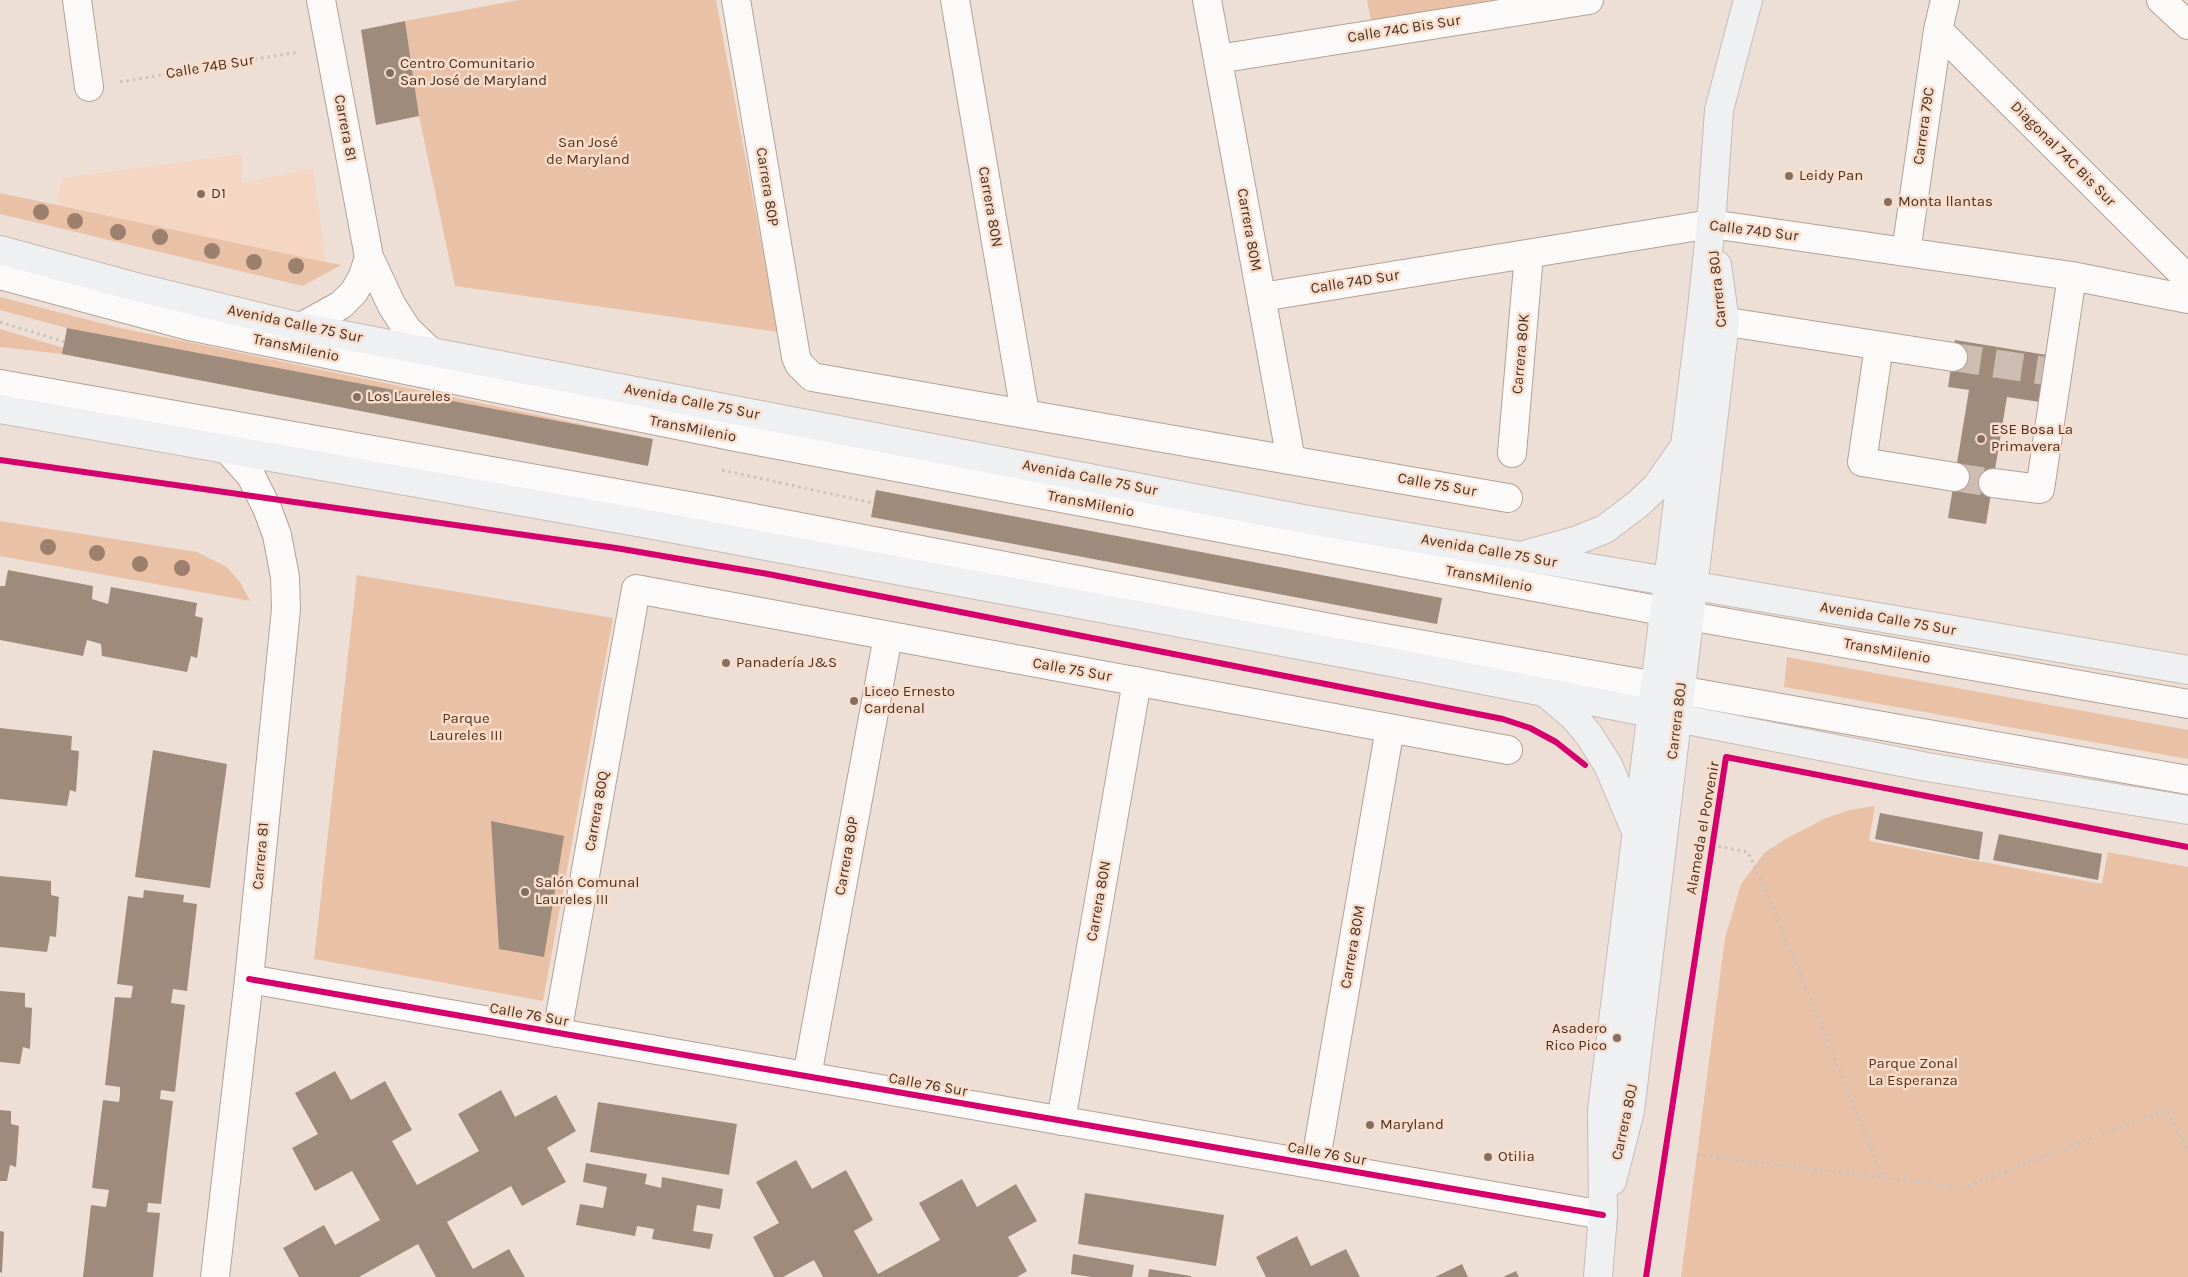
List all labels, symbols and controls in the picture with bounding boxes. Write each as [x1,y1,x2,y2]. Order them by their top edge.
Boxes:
street label: Calle 74C Bis Sur [1346,11,1462,47]
street label: Calle 74B Sur [165,51,255,83]
place label: Centro Comunitario San José de Maryland [400,55,547,90]
marker: Centro Comunitario San José de Maryland [384,67,396,79]
street label: Carrera 79C [1910,86,1938,166]
street label: Carrera 81 [330,93,360,163]
street label: Diagonal 74C Bis Sur [2007,98,2119,210]
park label: San José de Maryland [546,134,630,169]
street label: Carrera 80P [752,146,782,228]
street label: Carrera 80N [974,165,1006,249]
place label: Leidy Pan [1799,167,1863,185]
marker: Leidy Pan [1783,170,1795,182]
place label: D1 [211,185,226,203]
street label: Carrera 80M [1233,187,1265,273]
marker: D1 [195,188,207,200]
place label: Monta llantas [1898,193,1993,211]
marker: Monta llantas [1882,196,1894,208]
street label: Calle 74D Sur [1708,217,1800,245]
street label: Carrera 80J [1705,250,1731,328]
street label: Calle 74D Sur [1309,266,1401,298]
street label: Avenida Calle 75 Sur [226,301,364,347]
street label: Carrera 80K [1509,313,1533,395]
street label: TransMilenio [251,330,341,366]
street label: Avenida Calle 75 Sur [623,380,761,424]
place label: Los Laureles [367,388,451,406]
marker: Los Laureles [351,391,363,403]
street label: TransMilenio [648,412,738,446]
place label: ESE Bosa La Primavera [1991,421,2073,456]
marker: ESE Bosa La Primavera [1975,433,1987,445]
street label: Avenida Calle 75 Sur [1021,456,1159,500]
street label: Calle 75 Sur [1396,469,1478,501]
street label: TransMilenio [1046,487,1136,521]
street label: Avenida Calle 75 Sur [1420,530,1558,572]
street label: TransMilenio [1444,562,1534,596]
street label: Avenida Calle 75 Sur [1819,598,1957,640]
street label: TransMilenio [1842,635,1932,667]
place label: Panadería J&S [736,654,837,672]
street label: Calle 75 Sur [1031,654,1113,686]
marker: Panadería J&S [720,657,732,669]
street label: Carrera 80J [1663,681,1691,761]
place label: Liceo Ernesto Cardenal [864,683,955,718]
marker: Liceo Ernesto Cardenal [848,695,860,707]
park label: Parque Laureles III [429,710,503,745]
street label: Alameda el Porvenir [1682,760,1724,896]
street label: Carrera 80Q [581,769,613,853]
street label: Carrera 80P [831,815,863,897]
street label: Carrera 81 [249,822,273,890]
street label: Carrera 80N [1083,859,1115,943]
place label: Salón Comunal Laureles III [535,874,639,909]
marker: Salón Comunal Laureles III [519,886,531,898]
street label: Carrera 80M [1337,904,1369,990]
street label: Calle 76 Sur [488,999,570,1031]
place label: Asadero Rico Pico [1545,1020,1607,1055]
marker: Asadero Rico Pico [1611,1032,1623,1044]
park label: Parque Zonal La Esperanza [1868,1055,1958,1090]
street label: Calle 76 Sur [887,1069,969,1101]
street label: Carrera 80J [1608,1082,1642,1162]
place label: Maryland [1380,1116,1444,1134]
marker: Maryland [1364,1119,1376,1131]
street label: Calle 76 Sur [1286,1138,1368,1170]
place label: Otilia [1498,1148,1535,1166]
marker: Otilia [1482,1151,1494,1163]

